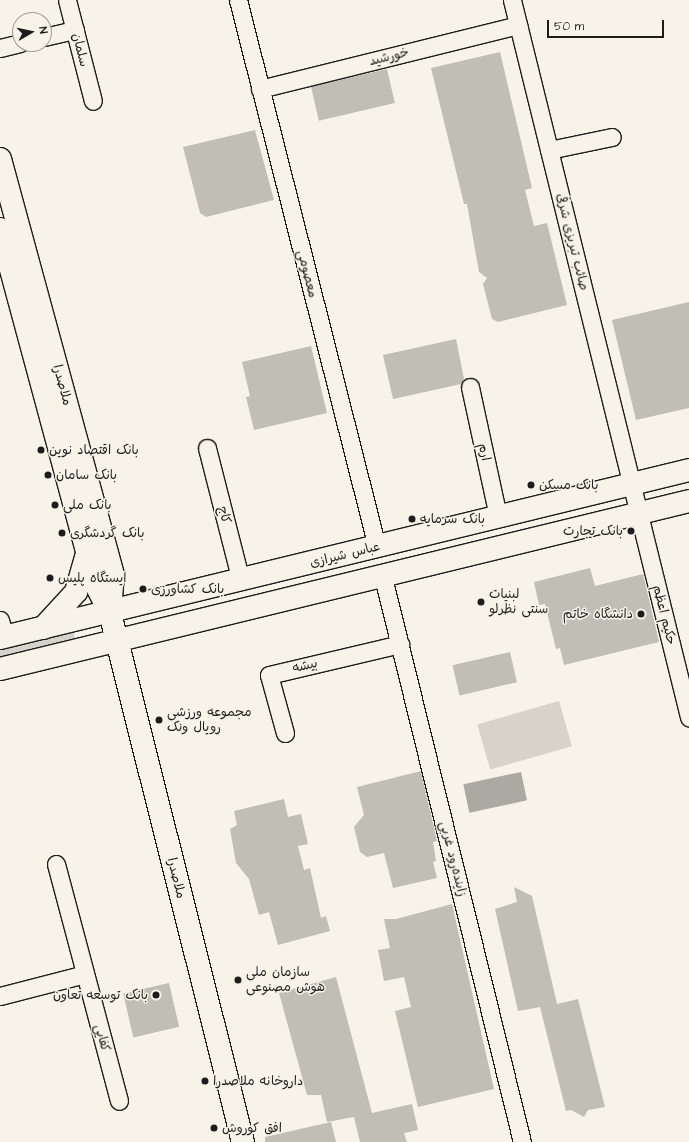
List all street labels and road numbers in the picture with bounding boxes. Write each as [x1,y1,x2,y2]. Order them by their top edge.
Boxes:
street label: سلمان [68,31,92,69]
street label: خورشید [368,45,410,69]
street label: صائب تبریزی شرقی [552,192,592,292]
street label: معصومی [294,249,320,299]
street label: ملاصدرا [49,363,75,407]
street label: ارم [475,442,493,462]
street label: کاج [214,505,234,525]
street label: عباس شیرازی [308,539,382,571]
street label: حکیم اعظم [649,584,679,646]
street label: بیشه [291,656,319,676]
street label: زاینده‌رود غربی [436,820,470,898]
street label: ملاصدرا [163,856,189,900]
street label: کفایی [91,1023,113,1053]

